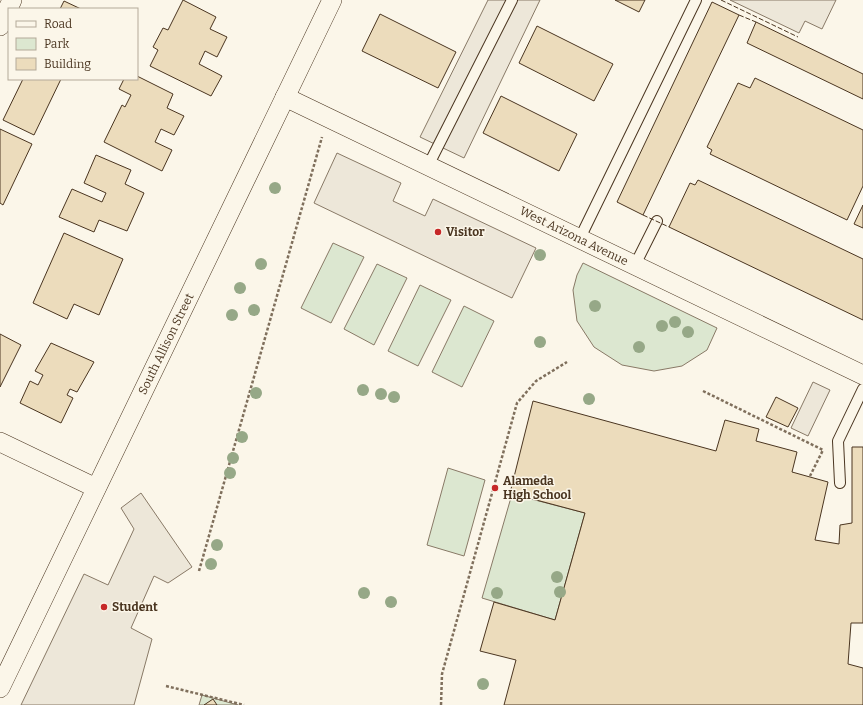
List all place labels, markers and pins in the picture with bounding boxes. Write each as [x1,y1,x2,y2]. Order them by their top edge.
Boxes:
place label: Visitor [446,225,485,239]
marker: Visitor [433,227,443,237]
place label: Alameda High School [503,474,572,502]
marker: Alameda High School [490,483,500,493]
place label: Student [112,600,158,614]
marker: Student [99,602,109,612]

